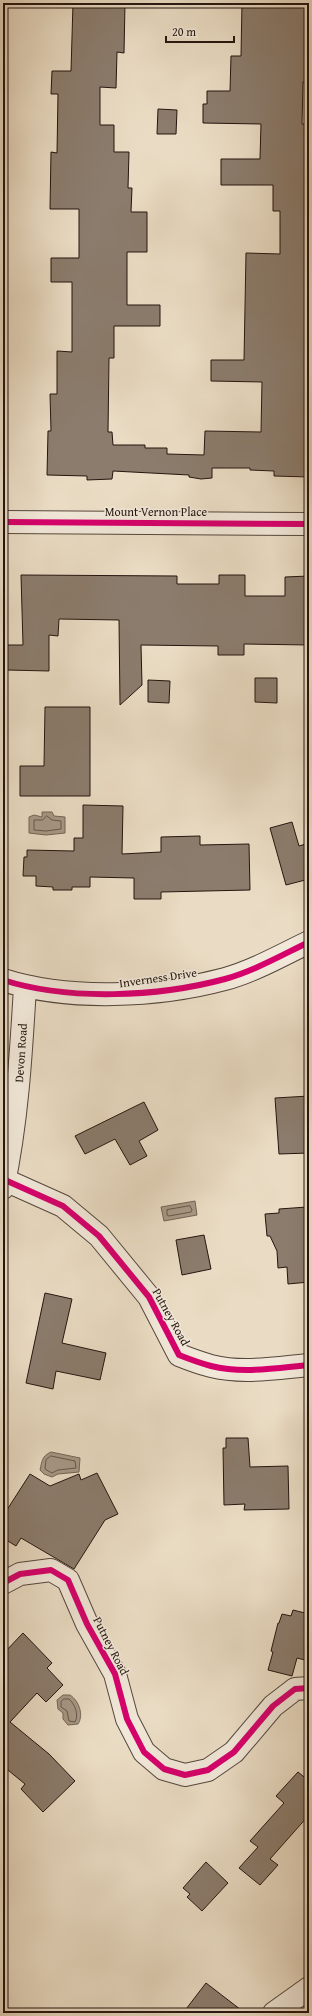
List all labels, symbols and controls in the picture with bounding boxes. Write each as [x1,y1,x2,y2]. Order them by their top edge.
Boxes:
scale bar [166,18,234,44]
text: 20 m [172,23,196,40]
street label: Mount Vernon Place [105,503,208,520]
street label: Inverness Drive [118,964,198,991]
street label: Devon Road [10,1022,31,1083]
street label: Putney Road [149,1285,194,1349]
street label: Putney Road [90,1614,134,1678]

